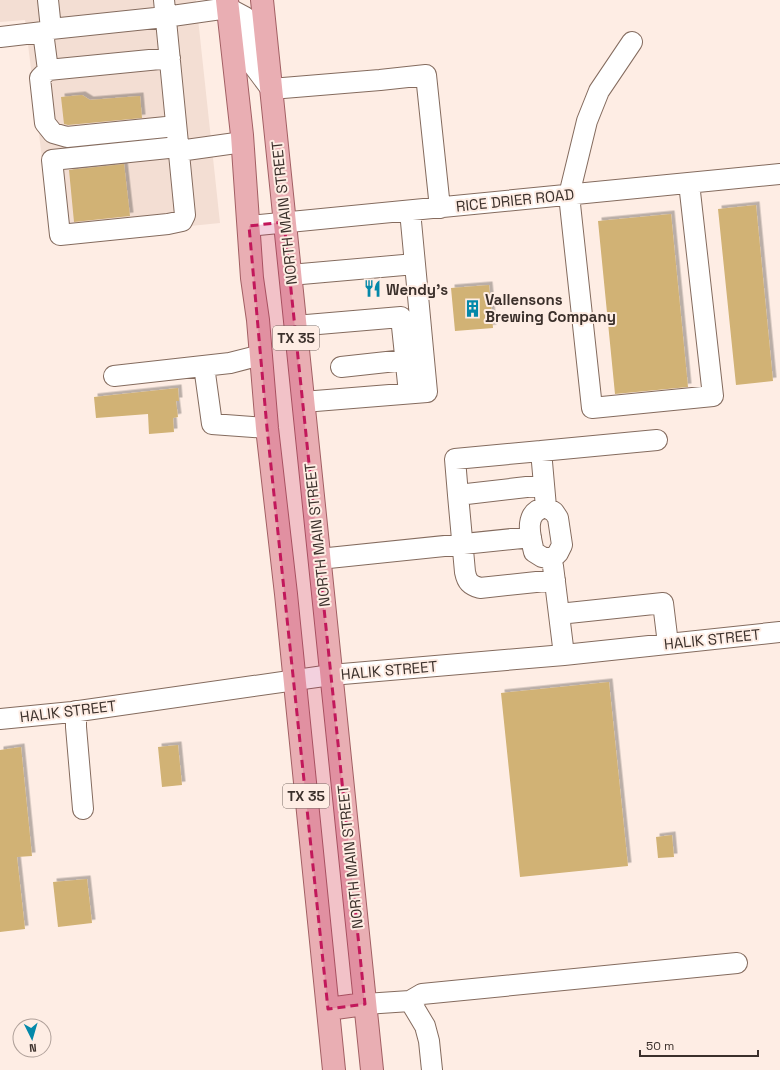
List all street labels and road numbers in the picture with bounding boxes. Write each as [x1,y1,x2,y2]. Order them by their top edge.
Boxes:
street label: NORTH MAIN STREET [267,140,301,286]
street label: RICE DRIER ROAD [455,184,575,216]
road number: TX 35 [273,326,319,350]
street label: NORTH MAIN STREET [300,462,334,608]
street label: HALIK STREET [663,624,761,654]
street label: HALIK STREET [340,656,438,684]
street label: HALIK STREET [19,696,117,726]
road number: TX 35 [283,784,329,808]
street label: NORTH MAIN STREET [333,784,367,930]

